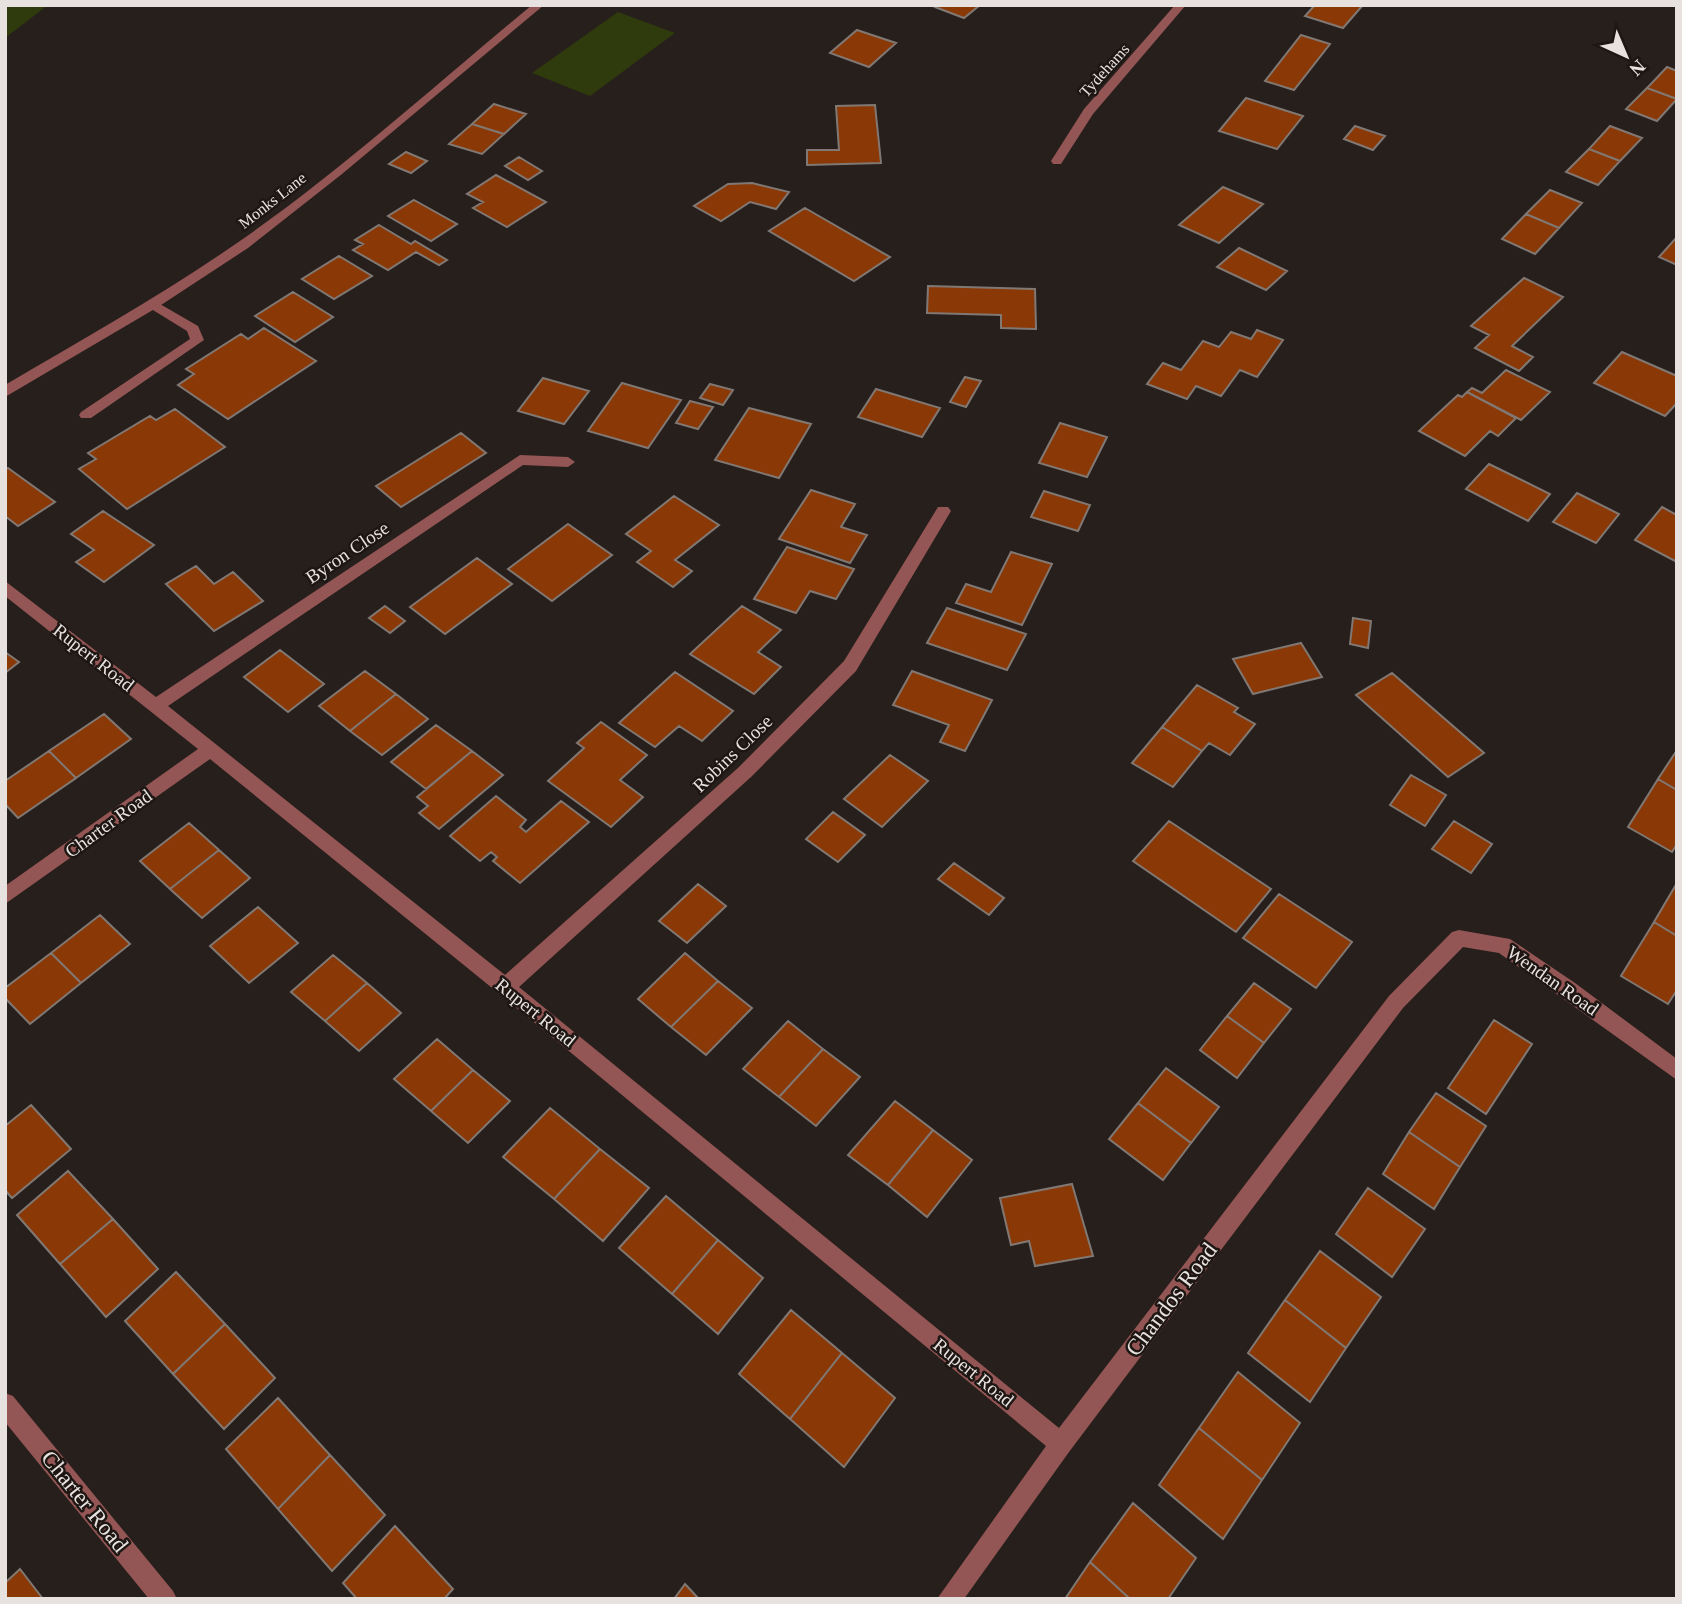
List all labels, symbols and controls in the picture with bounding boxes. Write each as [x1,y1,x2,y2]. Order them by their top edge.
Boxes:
north arrow [1591,21,1661,91]
street label: Tydehams [1076,40,1133,101]
text: N [1625,56,1650,80]
street label: Monks Lane [235,169,309,232]
street label: Byron Close [302,517,393,588]
street label: Rupert Road [49,619,139,696]
street label: Robins Close [688,710,776,796]
street label: Charter Road [61,785,156,862]
street label: Wendan Road [1503,941,1603,1020]
street label: Rupert Road [492,974,580,1051]
street label: Chandos Road [1121,1238,1222,1361]
street label: Rupert Road [930,1334,1018,1411]
street label: Charter Road [36,1446,133,1557]

